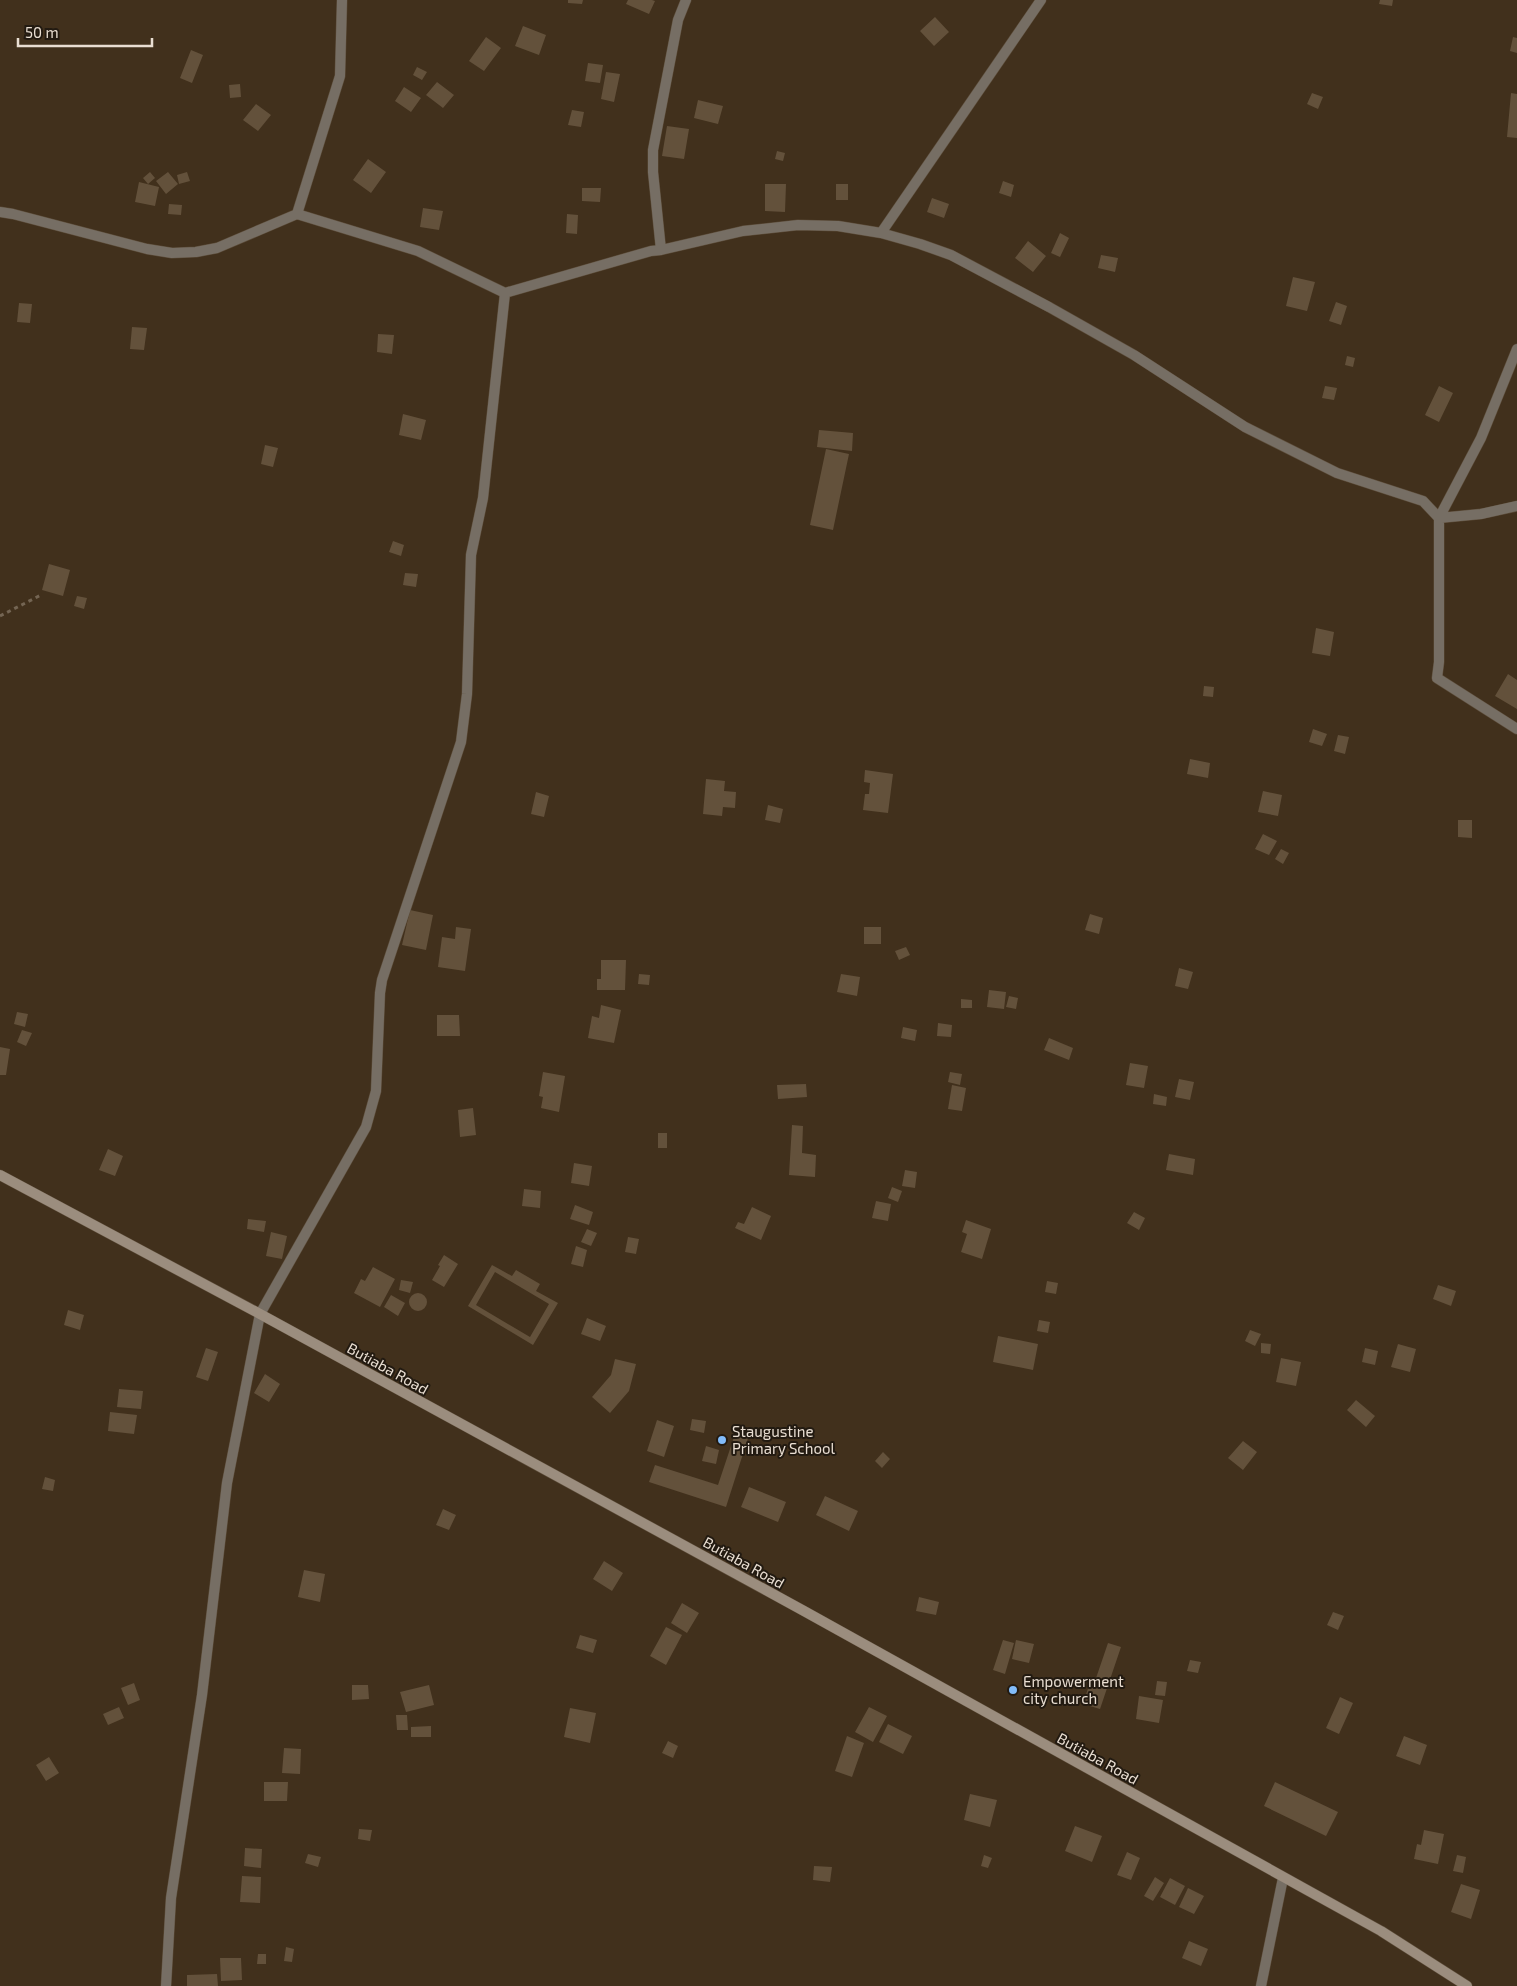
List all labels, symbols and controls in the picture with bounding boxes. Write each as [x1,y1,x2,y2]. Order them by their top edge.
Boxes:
scale bar [18,15,151,47]
text: 50 m [25,23,59,41]
street label: Butiaba Road [344,1338,432,1398]
place label: Staugustine Primary School [732,1422,835,1457]
marker: Staugustine Primary School [716,1434,728,1446]
street label: Butiaba Road [700,1532,788,1592]
place label: Empowerment city church [1023,1672,1124,1707]
marker: Empowerment city church [1007,1684,1019,1696]
street label: Butiaba Road [1054,1728,1142,1788]

